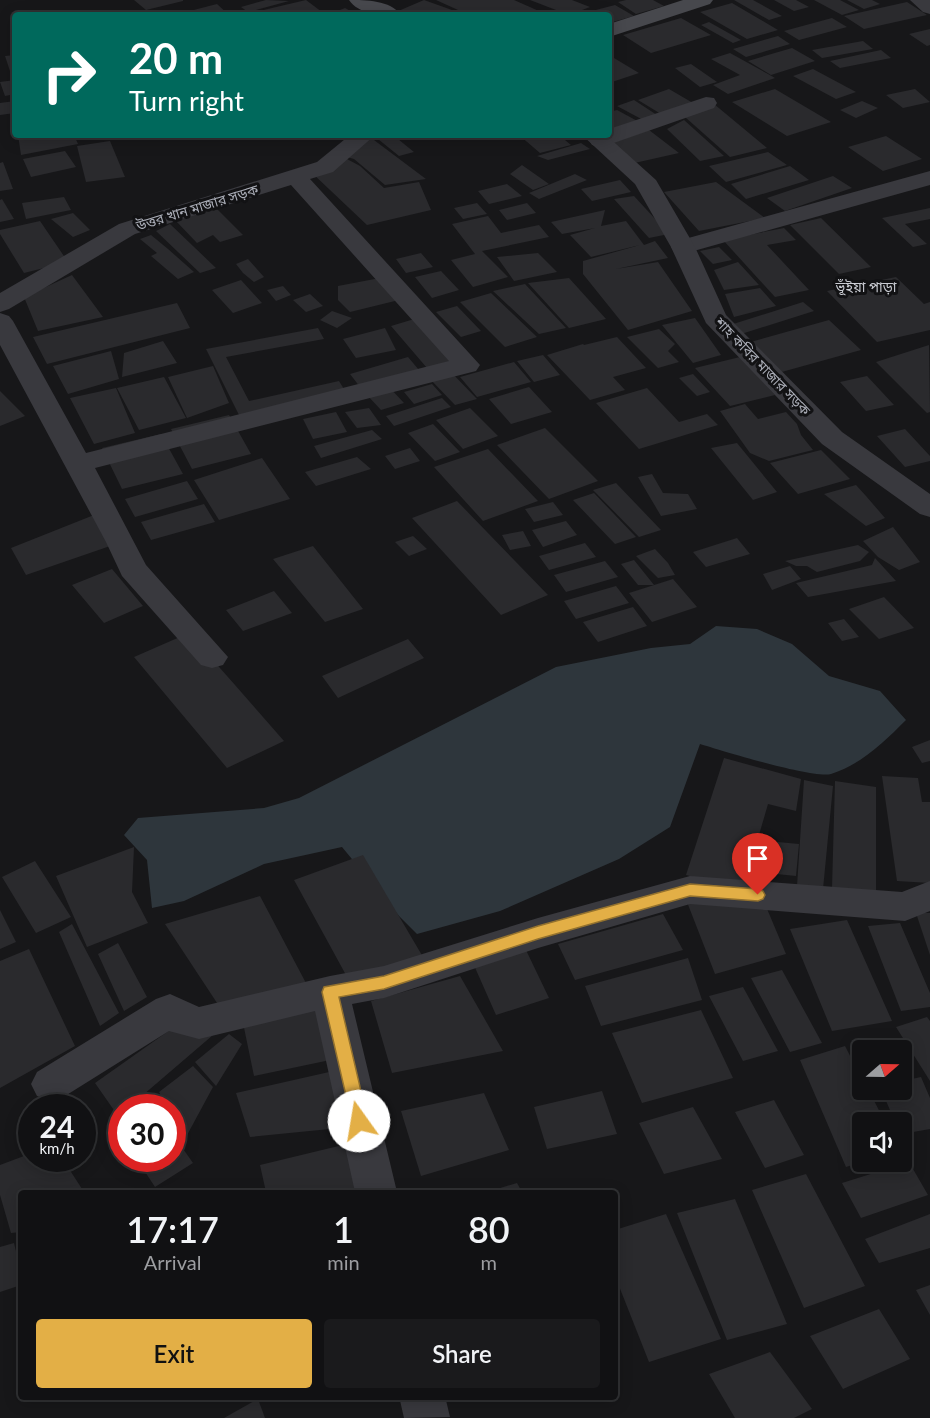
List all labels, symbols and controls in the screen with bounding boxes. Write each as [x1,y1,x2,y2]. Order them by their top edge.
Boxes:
text: 20 m [129,33,223,83]
icon: right [30,36,108,114]
text: Turn right [129,84,244,117]
street label: উত্তর খান মাজার সড়ক [133,180,261,234]
district label: ভূঁইয়া পাড়া [835,278,897,296]
street label: শাহ কবির মাজার সড়ক [711,313,815,419]
pin [732,833,783,895]
icon: arrive [741,842,774,875]
north arrow [852,1040,912,1100]
map controls [852,1040,912,1172]
position arrow [327,1089,391,1153]
speed limit sign: 30 [108,1094,186,1172]
text: 24 [40,1108,74,1144]
button: sound [852,1112,912,1172]
text: km/h [39,1139,75,1157]
text: 17:17 [126,1207,219,1251]
text: 1 [333,1207,354,1251]
text: 80 [468,1207,510,1251]
text: Arrival [144,1250,201,1274]
text: min [327,1250,360,1274]
text: m [481,1250,497,1274]
button: Exit [36,1319,312,1388]
button: Share [324,1319,600,1388]

